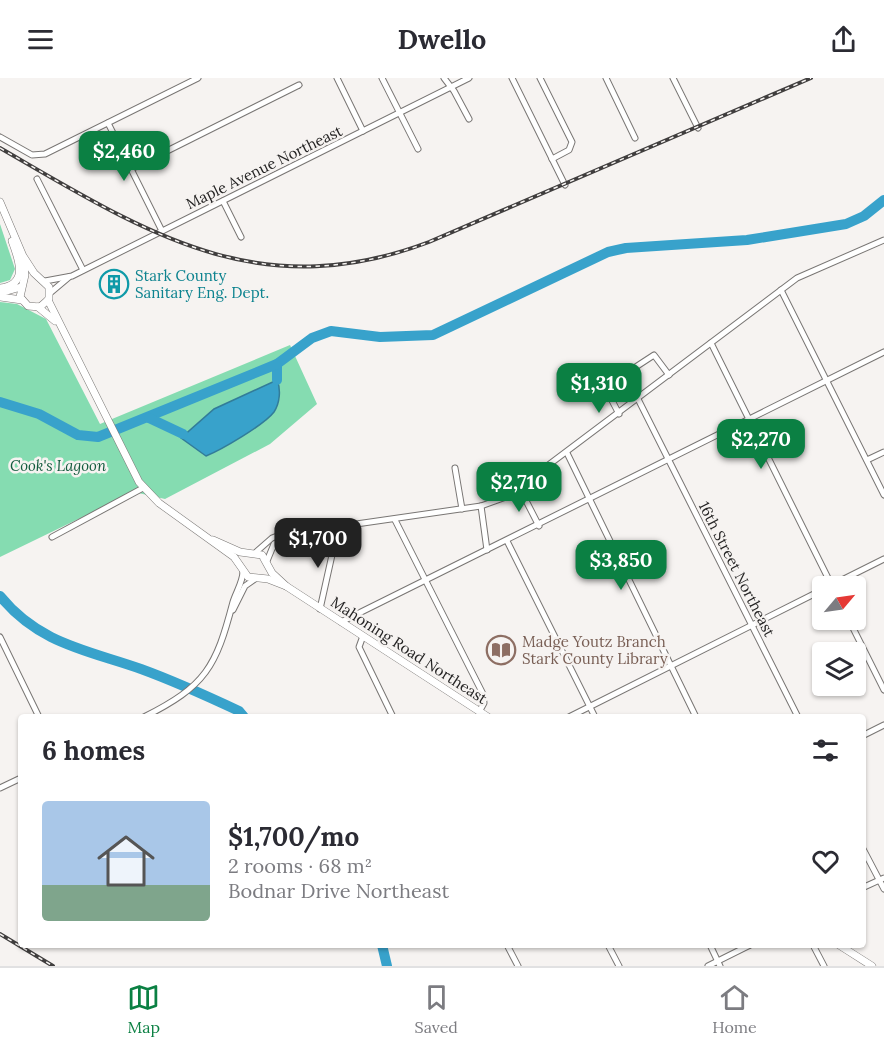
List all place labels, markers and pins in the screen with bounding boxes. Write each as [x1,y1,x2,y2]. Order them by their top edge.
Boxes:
pin: $2,460 [75,131,173,182]
place label: Stark County Sanitary Eng. Dept. [135,266,269,302]
building icon: Stark County Sanitary Eng. Dept. [98,268,130,300]
pin: $1,310 [550,363,648,414]
pin: $2,270 [712,419,810,470]
pin: $2,710 [470,462,568,513]
pin: $1,700 [269,518,367,569]
pin: $3,850 [572,540,670,591]
place label: Madge Youtz Branch Stark County Library [522,632,668,668]
library icon: Madge Youtz Branch Stark County Library [485,634,517,666]

